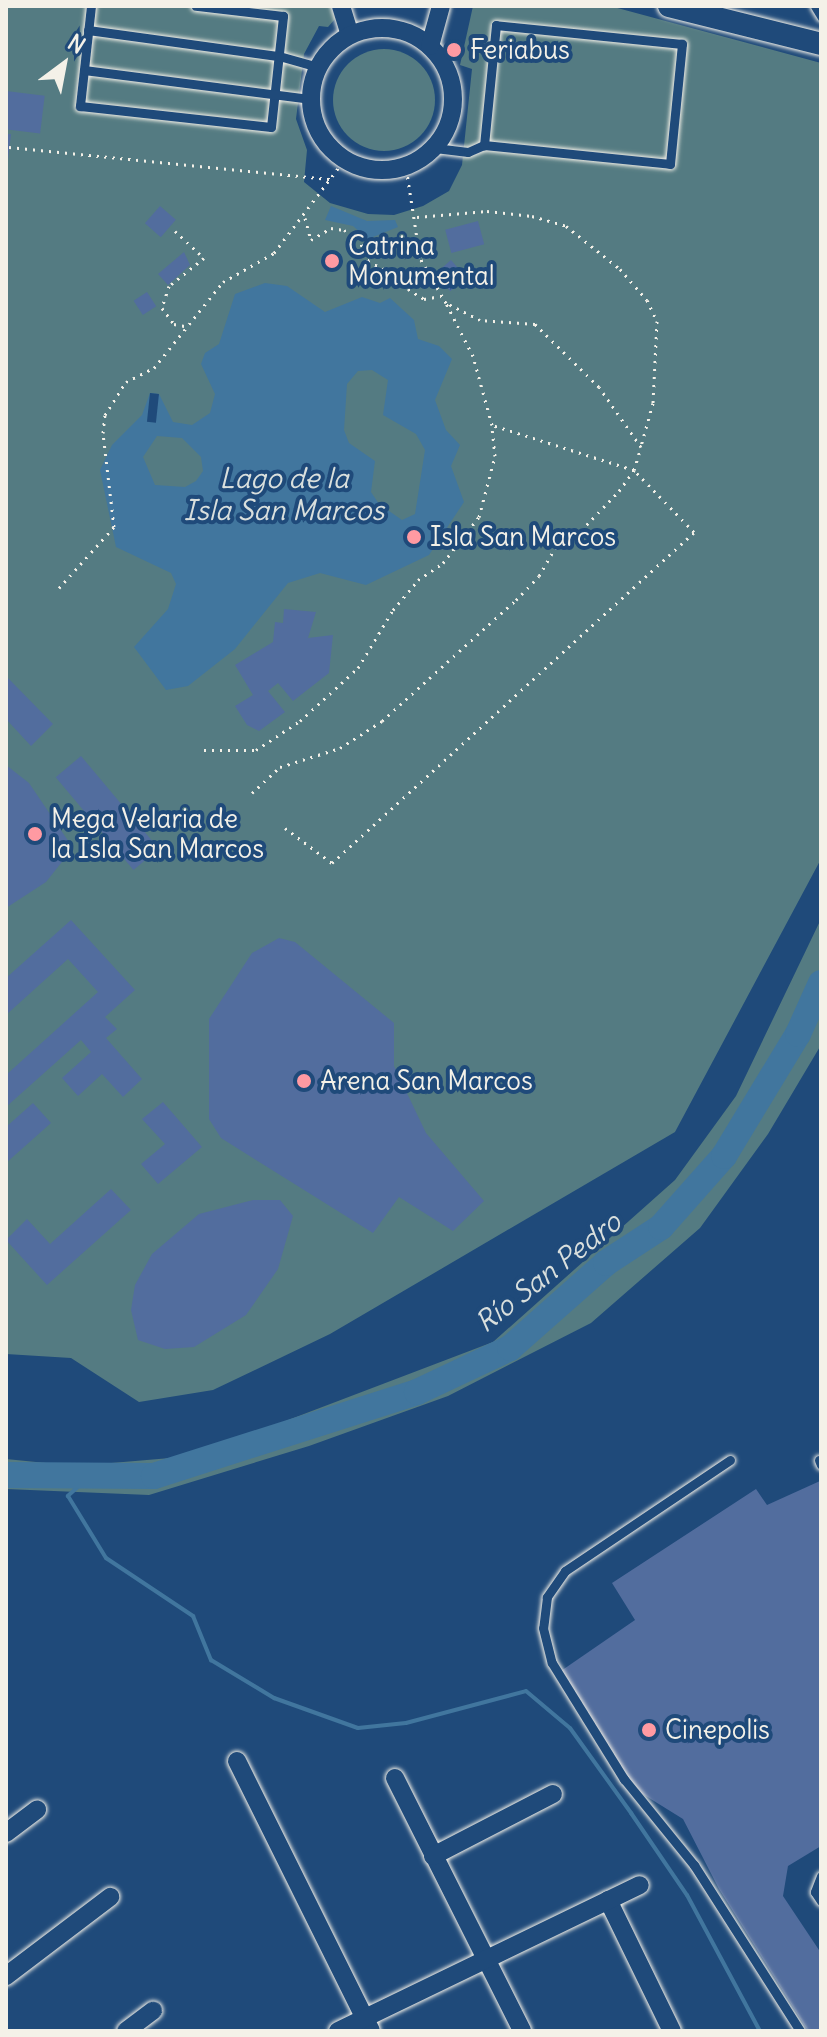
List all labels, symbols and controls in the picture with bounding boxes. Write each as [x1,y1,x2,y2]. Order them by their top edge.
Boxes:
north arrow [24,24,104,104]
text: N [63,28,91,60]
place label: Feriabus [470,34,570,66]
marker: Feriabus [445,41,463,59]
place label: Catrina Monumental [348,230,495,292]
marker: Catrina Monumental [323,252,341,270]
water label: Lago de la Isla San Marcos [184,461,384,527]
place label: Isla San Marcos [430,521,616,553]
marker: Isla San Marcos [405,528,423,546]
place label: Mega Velaria de la Isla San Marcos [51,803,264,864]
marker: Mega Velaria de la Isla San Marcos [26,825,44,843]
place label: Arena San Marcos [320,1065,533,1097]
marker: Arena San Marcos [295,1072,313,1090]
water label: Río San Pedro [469,1205,627,1339]
place label: Cinepolis [665,1714,770,1746]
marker: Cinepolis [640,1721,658,1739]

